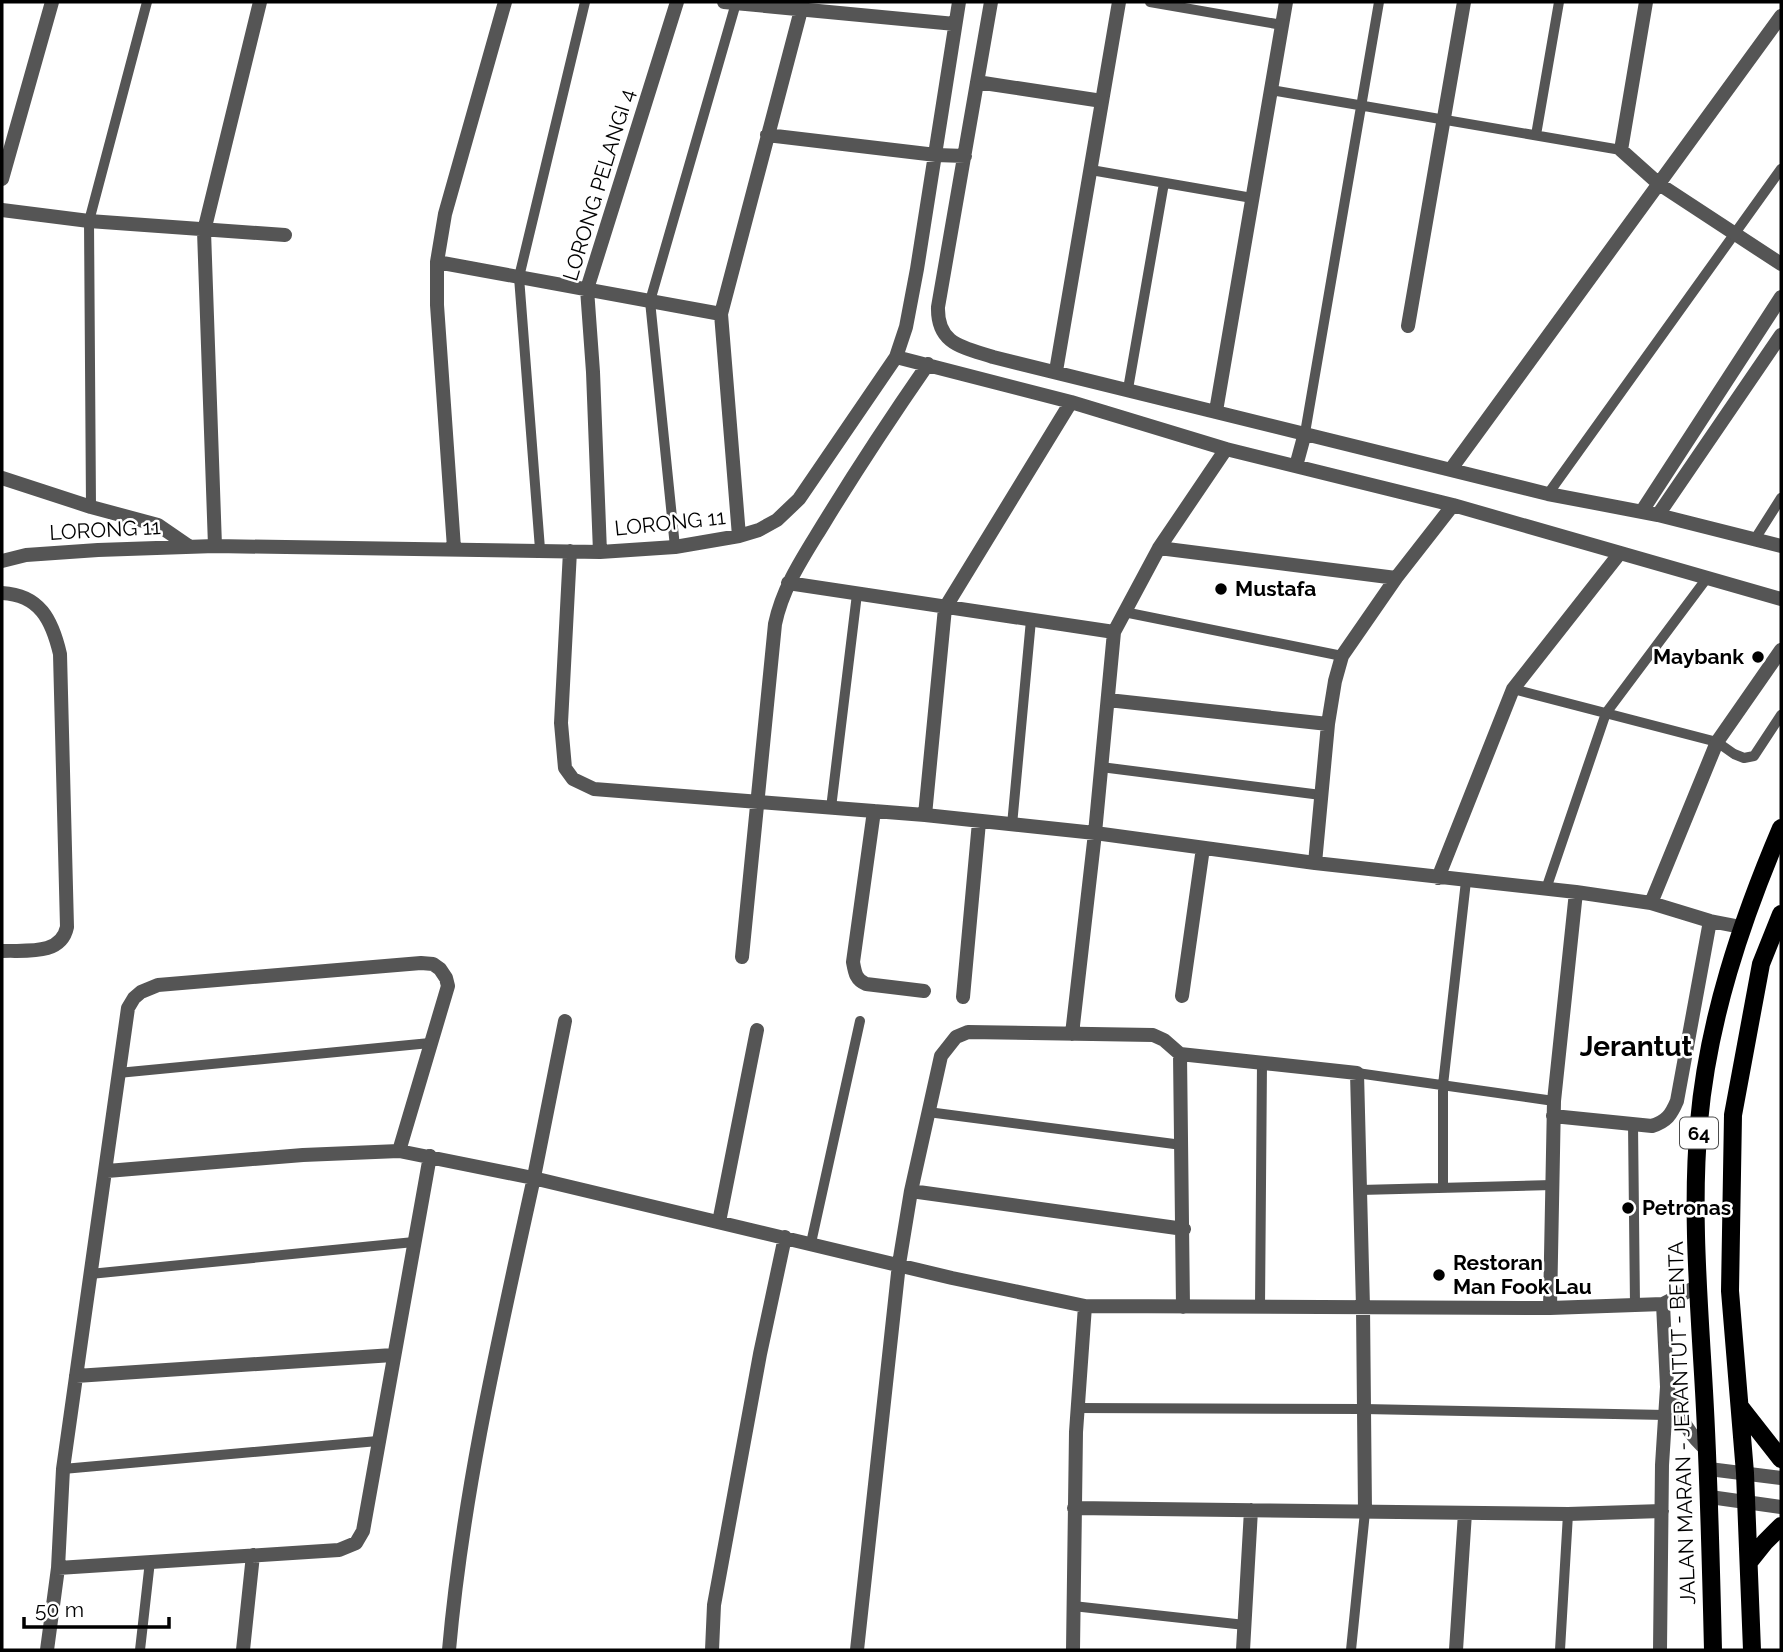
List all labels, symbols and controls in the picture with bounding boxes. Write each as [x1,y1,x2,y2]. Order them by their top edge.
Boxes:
street label: LORONG PELANGI 4 [557,86,640,284]
street label: LORONG 11 [613,504,727,541]
street label: LORONG 11 [49,514,161,545]
place label: Mustafa [1235,576,1316,601]
marker: Mustafa [1213,581,1229,597]
place label: Maybank [1653,644,1744,669]
marker: Maybank [1750,649,1766,665]
district label: Jerantut [1580,1030,1693,1063]
road number: 64 [1680,1118,1718,1148]
place label: Petronas [1642,1195,1731,1220]
marker: Petronas [1620,1200,1636,1216]
street label: JALAN MARAN - JERANTUT - BENTA [1663,1241,1700,1605]
place label: Restoran Man Fook Lau [1453,1250,1592,1299]
marker: Restoran Man Fook Lau [1431,1267,1447,1283]
scale bar [24,1586,170,1630]
text: 50 m [35,1597,84,1622]

